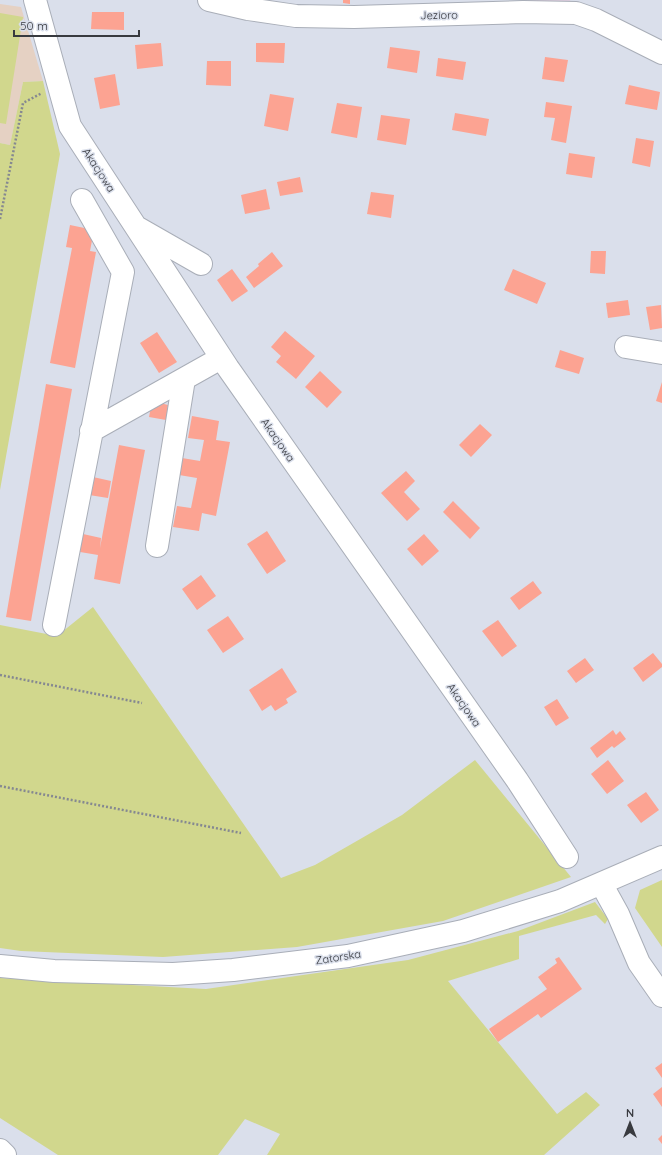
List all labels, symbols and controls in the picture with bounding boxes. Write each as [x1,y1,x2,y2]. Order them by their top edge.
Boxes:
street label: Jezioro [420,8,458,22]
scale bar [14,12,139,38]
text: 50 m [20,18,48,33]
street label: Akacjowa [80,145,118,195]
street label: Akacjowa [258,416,298,464]
street label: Akacjowa [444,681,484,729]
street label: Zatorska [314,946,362,968]
north arrow [610,1103,650,1143]
text: N [626,1106,634,1120]

